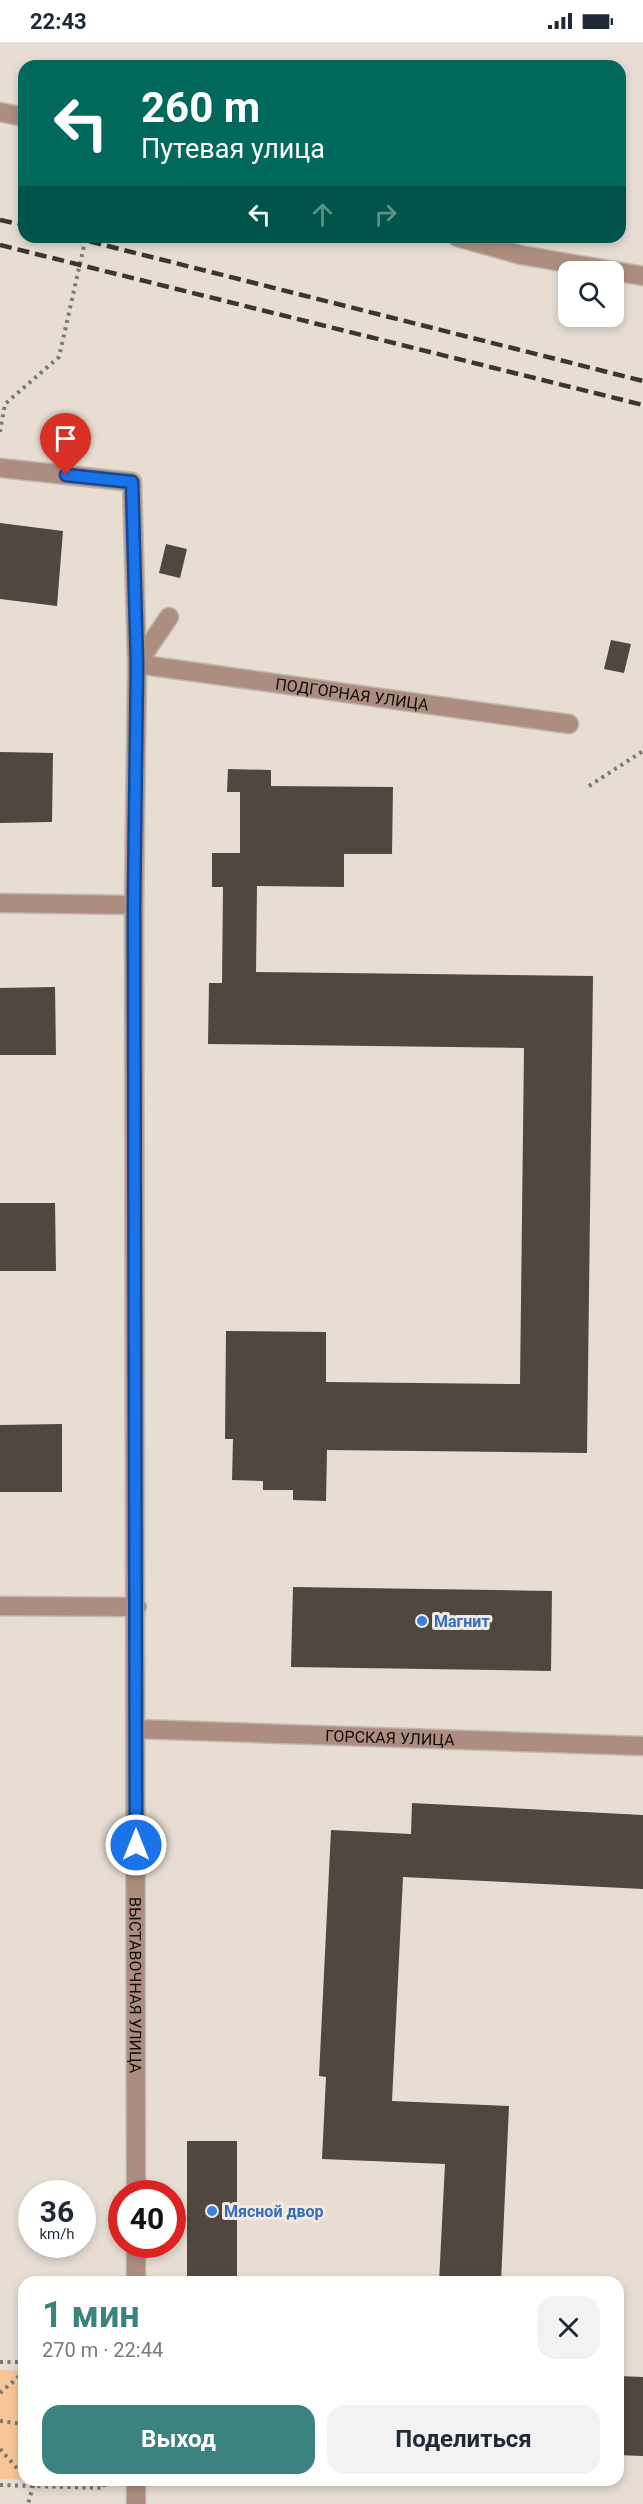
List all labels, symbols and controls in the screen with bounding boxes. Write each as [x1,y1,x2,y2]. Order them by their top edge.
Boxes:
text: 22:43 [30,9,87,34]
text: 260 m [141,83,260,132]
icon: left [42,84,120,162]
text: Путевая улица [141,133,325,165]
icon: left [243,198,276,231]
icon: ahead [306,198,339,231]
icon: right [369,198,402,231]
map controls [558,261,624,327]
button: search [558,261,624,327]
pin [40,413,91,475]
icon: arrive [49,422,82,455]
street label: ПОДГОРНАЯ УЛИЦА [274,674,430,714]
place label: Магнит [434,1612,490,1631]
marker: Магнит [415,1614,429,1628]
street label: ГОРСКАЯ УЛИЦА [325,1726,455,1750]
position arrow [104,1813,168,1877]
street label: ВЫСТАВОЧНАЯ УЛИЦА [126,1897,145,2074]
speed limit sign: 40 [108,2180,186,2258]
text: 36 [40,2194,74,2229]
place label: Мясной двор [224,2202,324,2221]
marker: Мясной двор [205,2204,219,2218]
text: km/h [39,2225,75,2243]
text: 1 мин [42,2294,140,2336]
button: close [537,2296,600,2359]
text: 270 m · 22:44 [42,2338,163,2362]
button: Выход [42,2405,315,2474]
button: Поделиться [327,2405,600,2474]

